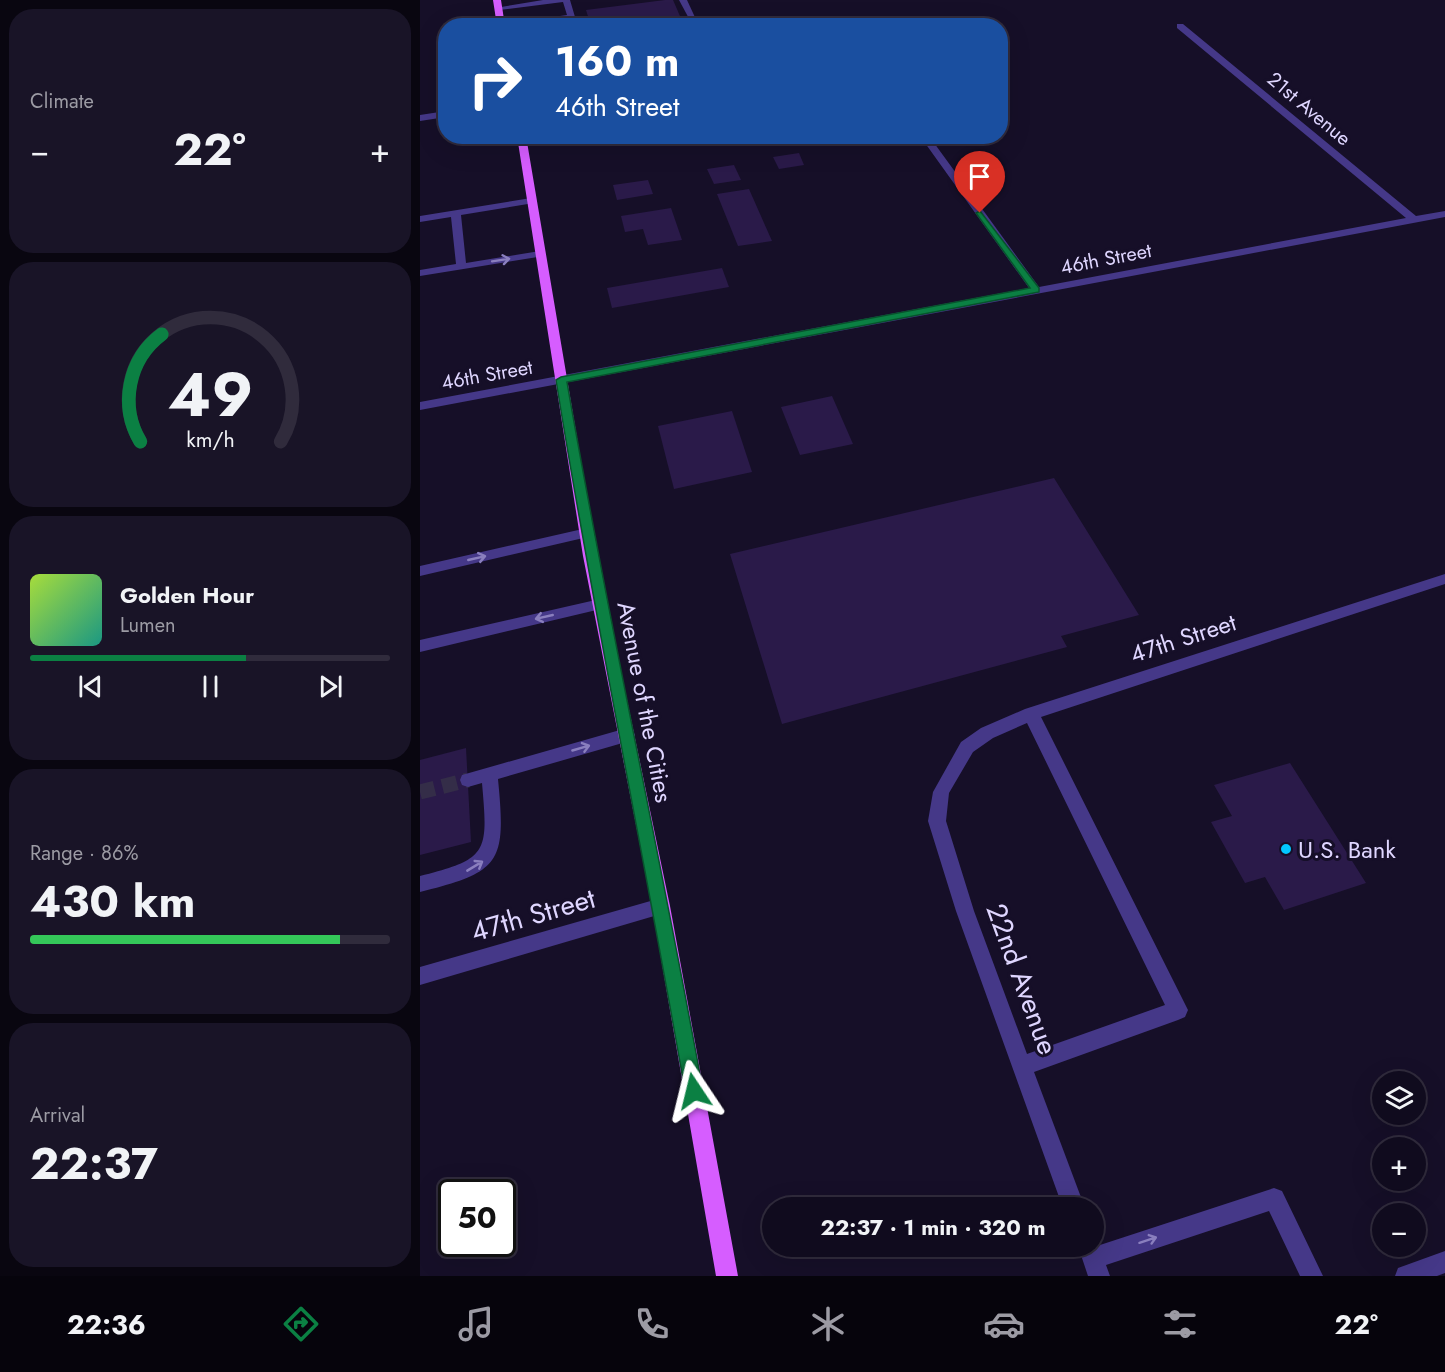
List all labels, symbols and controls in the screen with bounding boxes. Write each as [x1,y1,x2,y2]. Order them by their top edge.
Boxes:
text: 160 m [555,31,679,92]
icon: right [456,42,534,120]
street label: 21st Avenue [1261,65,1357,153]
text: Climate [30,87,94,116]
text: 46th Street [555,87,679,126]
text: 22° [173,117,246,182]
text: − [30,127,49,174]
text: + [370,127,390,174]
pin [954,151,1005,213]
icon: arrive [963,160,996,193]
street label: 46th Street [1058,236,1154,282]
one-way arrow [490,254,510,265]
text: 49 [167,349,253,439]
street label: 46th Street [439,353,535,397]
text: km/h [186,424,234,455]
one-way arrow [467,552,486,563]
text: Golden Hour [120,579,254,611]
street label: Avenue of the Cities [608,599,682,805]
street label: 47th Street [1126,604,1241,672]
text: Lumen [120,611,176,640]
one-way arrow [534,612,553,624]
icon: previous [74,670,107,703]
icon: pause [194,670,227,703]
icon: next [314,670,347,703]
one-way arrow [571,742,590,753]
place label: U.S. Bank [1298,832,1396,867]
text: Range · 86% [30,839,138,868]
marker: U.S. Bank [1279,842,1293,856]
one-way arrow [466,859,483,871]
text: 430 km [30,869,196,934]
street label: 47th Street [466,878,600,952]
street label: 22nd Avenue [976,898,1068,1060]
position arrow [662,1059,726,1123]
map controls [1372,1071,1426,1257]
button: layers [1372,1071,1426,1125]
text: Arrival [30,1101,85,1130]
text: 22:37 [30,1131,158,1196]
button: + [1372,1137,1426,1191]
speed limit sign: 50 [438,1179,516,1257]
button: − [1372,1203,1426,1257]
text: 22:37 · 1 min · 320 m [821,1211,1045,1243]
one-way arrow [1138,1233,1157,1244]
icon: directions [280,1303,322,1345]
icon: music [455,1303,497,1345]
icon: phone [631,1303,673,1345]
icon: climate [807,1303,849,1345]
icon: car [983,1303,1025,1345]
icon: filters [1159,1303,1201,1345]
text: 22:36 [67,1305,146,1344]
text: 22° [1335,1305,1378,1344]

